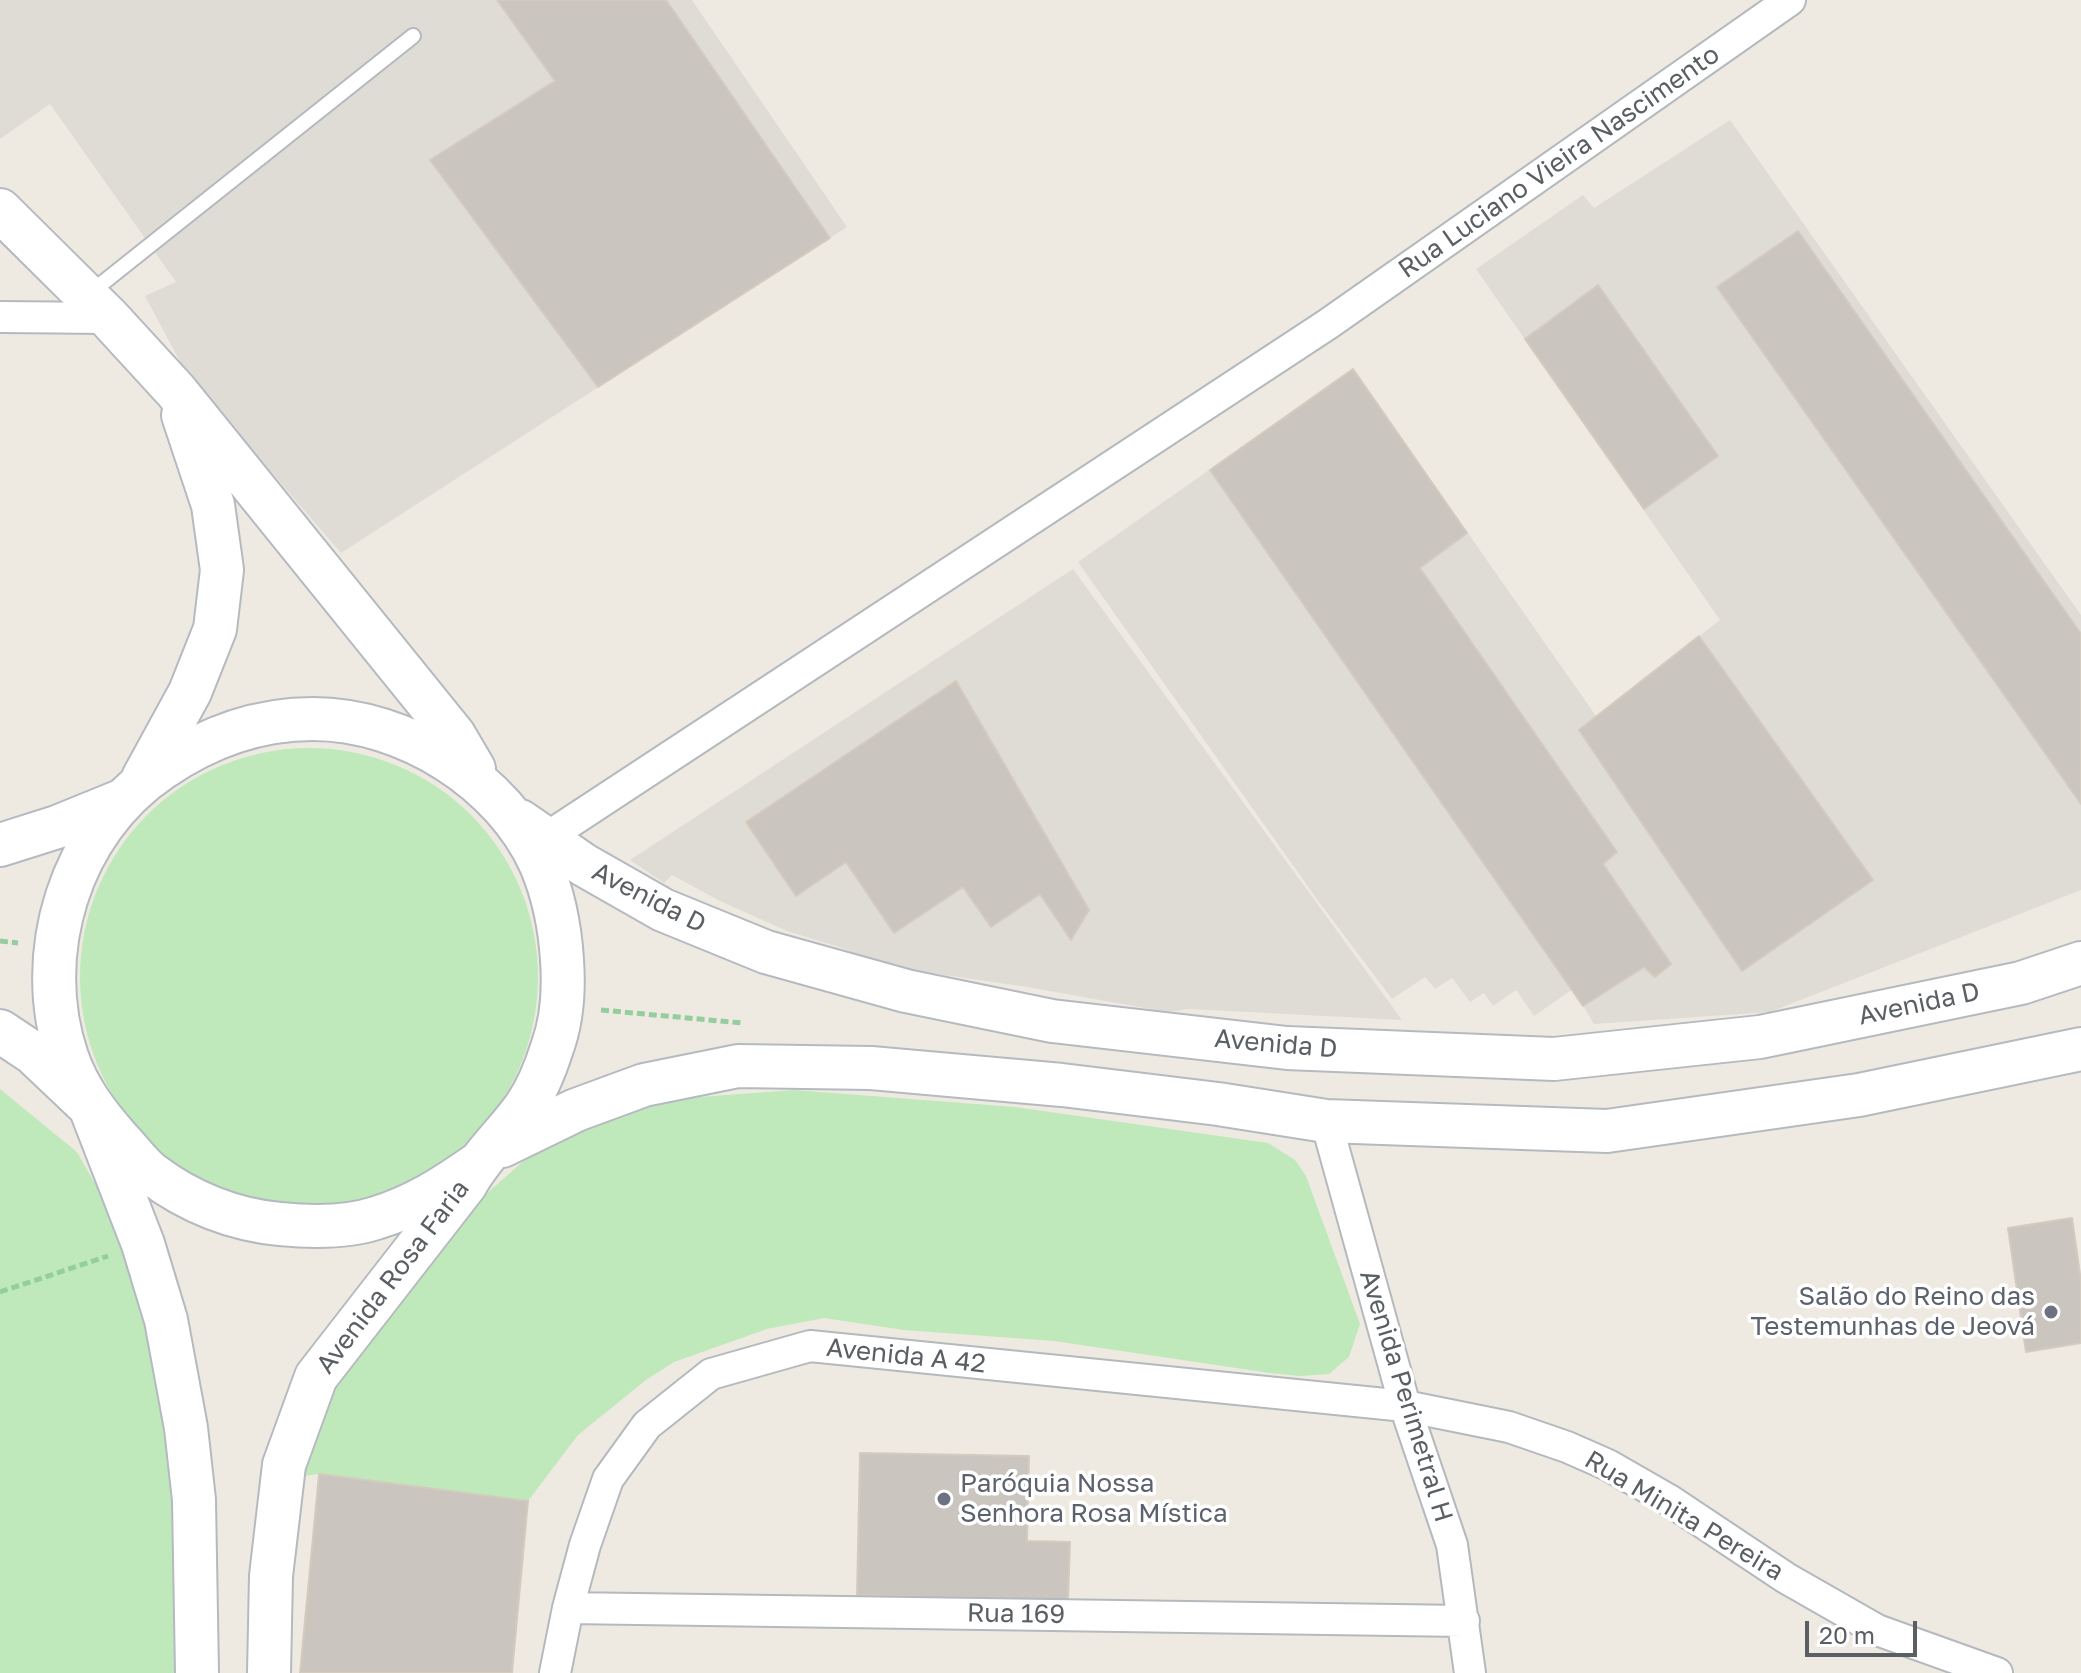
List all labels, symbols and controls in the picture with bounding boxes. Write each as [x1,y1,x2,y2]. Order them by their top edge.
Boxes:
street label: Rua Luciano Vieira Nascimento [1392,39,1726,285]
street label: Avenida D [587,856,711,940]
street label: Avenida D [1855,976,1983,1032]
street label: Avenida D [1213,1023,1339,1065]
street label: Avenida Rosa Faria [310,1174,476,1380]
street label: Avenida Perimetral H [1353,1266,1459,1526]
place label: Salão do Reino das Testemunhas de Jeová [1751,1281,2035,1342]
marker: Salão do Reino das Testemunhas de Jeová [2042,1303,2060,1321]
street label: Avenida A 42 [825,1332,987,1380]
street label: Rua Minita Pereira [1579,1444,1789,1588]
place label: Paróquia Nossa Senhora Rosa Mística [960,1468,1228,1530]
marker: Paróquia Nossa Senhora Rosa Mística [935,1490,953,1508]
street label: Rua 169 [967,1598,1065,1630]
scale bar [1809,1605,1921,1655]
text: 20 m [1819,1620,1875,1649]

